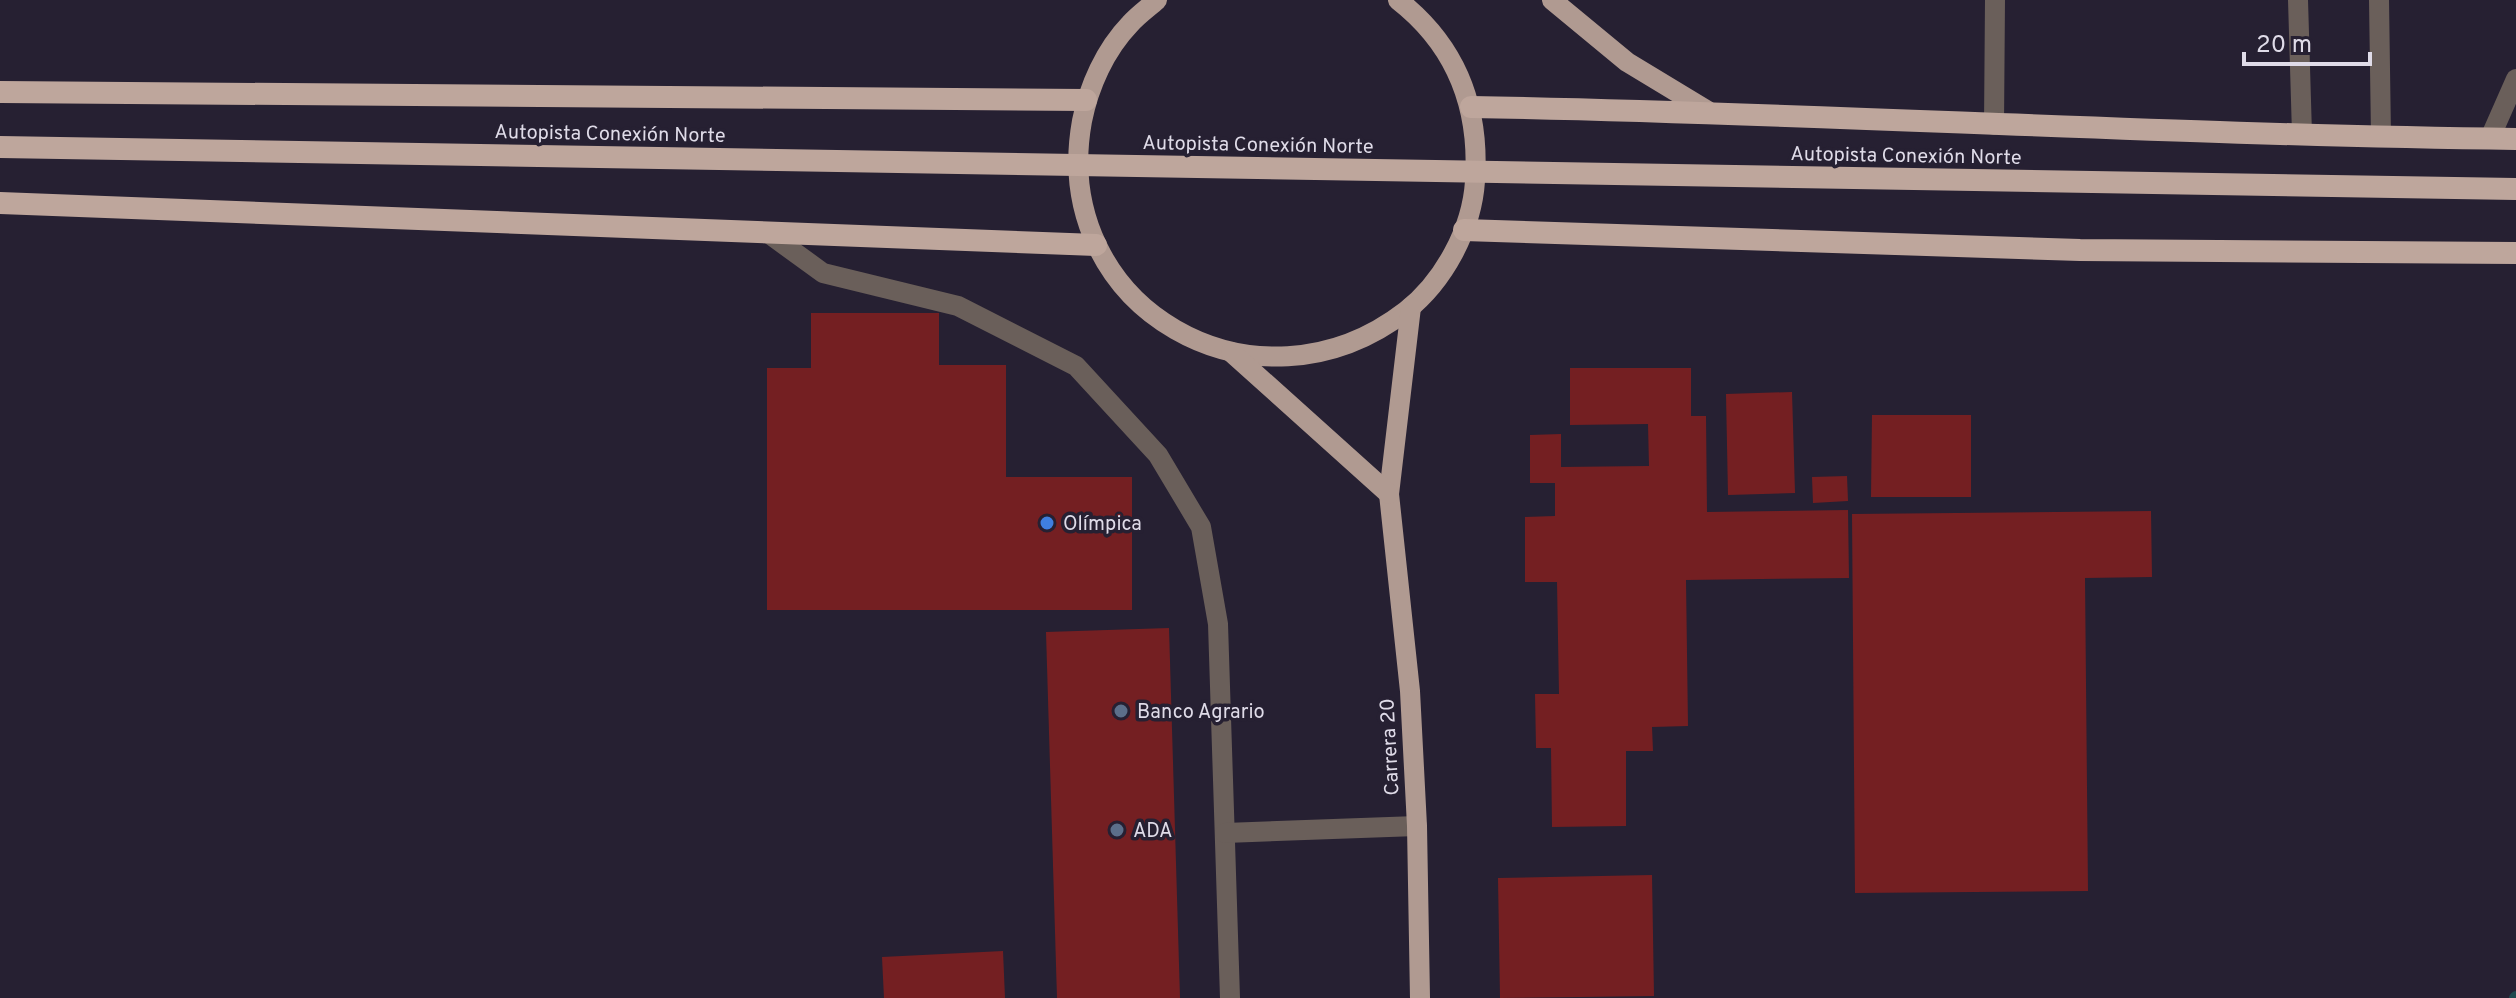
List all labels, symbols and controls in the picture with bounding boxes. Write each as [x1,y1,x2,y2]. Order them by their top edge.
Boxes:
scale bar [2244,16,2370,66]
text: 20 m [2256,31,2312,61]
street label: Autopista Conexión Norte [494,120,726,150]
street label: Autopista Conexión Norte [1142,131,1374,161]
street label: Autopista Conexión Norte [1790,142,2022,172]
place label: Olímpica [1063,512,1142,538]
marker: Olímpica [1038,514,1056,532]
street label: Carrera 20 [1375,698,1407,796]
place label: Banco Agrario [1137,700,1265,726]
marker: Banco Agrario [1112,702,1130,720]
place label: ADA [1133,819,1173,845]
marker: ADA [1108,821,1126,839]

